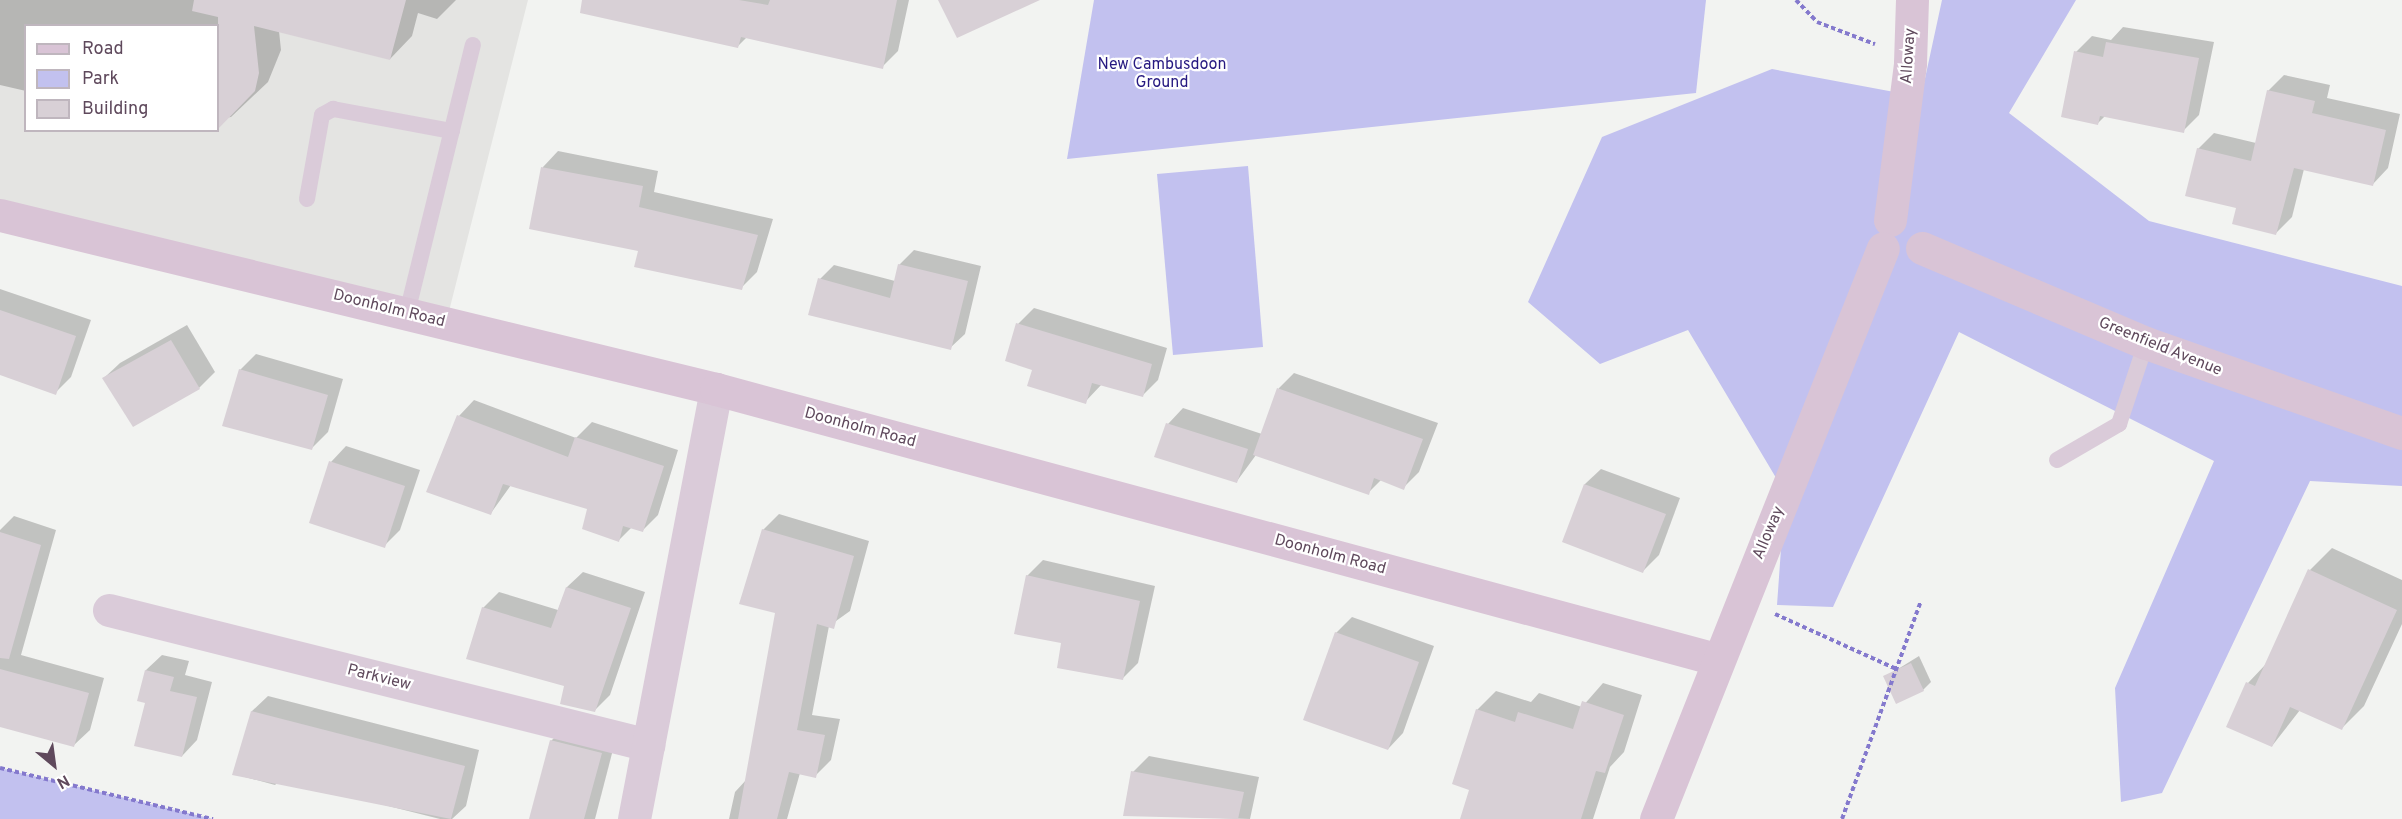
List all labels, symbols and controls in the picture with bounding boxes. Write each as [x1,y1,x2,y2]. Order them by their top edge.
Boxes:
legend [24,24,219,132]
street label: Alloway [1897,27,1921,85]
text: Road [82,38,124,61]
park label: New Cambusdoon Ground [1098,55,1226,93]
text: Park [82,68,119,91]
text: Building [82,98,148,121]
street label: Doonholm Road [331,286,447,332]
street label: Greenfield Avenue [2095,313,2225,381]
street label: Doonholm Road [802,404,918,452]
street label: Alloway [1749,503,1789,563]
street label: Doonholm Road [1272,531,1388,579]
street label: Parkview [345,661,413,695]
north arrow [24,735,84,795]
text: N [53,769,73,792]

